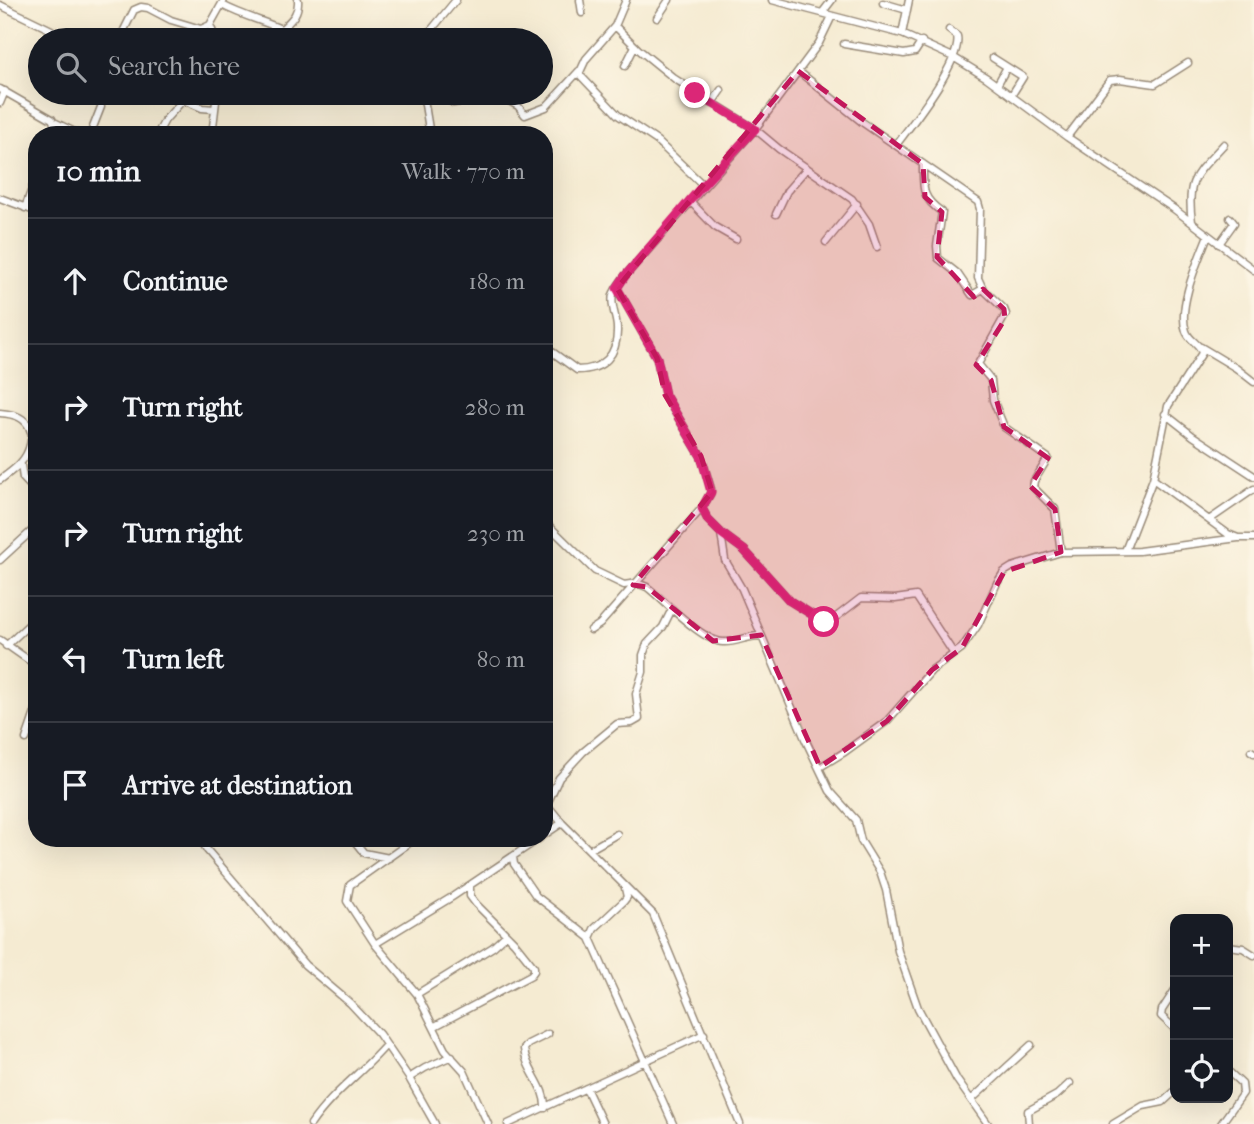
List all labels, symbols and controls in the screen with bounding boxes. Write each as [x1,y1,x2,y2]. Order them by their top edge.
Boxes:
search box [28,28,553,105]
icon: search [52,48,90,86]
text: Search here [108,51,240,82]
route end [679,77,710,108]
text: 10 min [56,154,141,189]
text: Walk · 770 m [402,158,525,185]
icon: ahead [56,262,94,300]
text: Continue [123,266,228,297]
text: 180 m [468,268,525,295]
icon: right [56,388,94,426]
text: Turn right [123,392,243,423]
text: 280 m [465,394,525,421]
icon: right [56,514,94,552]
text: Turn right [123,518,243,549]
text: 230 m [467,520,525,547]
route start [808,606,839,637]
icon: left [56,640,94,678]
text: Turn left [123,644,224,675]
text: 80 m [477,646,525,673]
icon: arrive [56,766,94,804]
text: Arrive at destination [123,770,353,801]
map controls [1170,914,1233,1103]
button: + [1170,914,1233,977]
button: − [1170,977,1233,1040]
button: locate [1170,1040,1233,1103]

